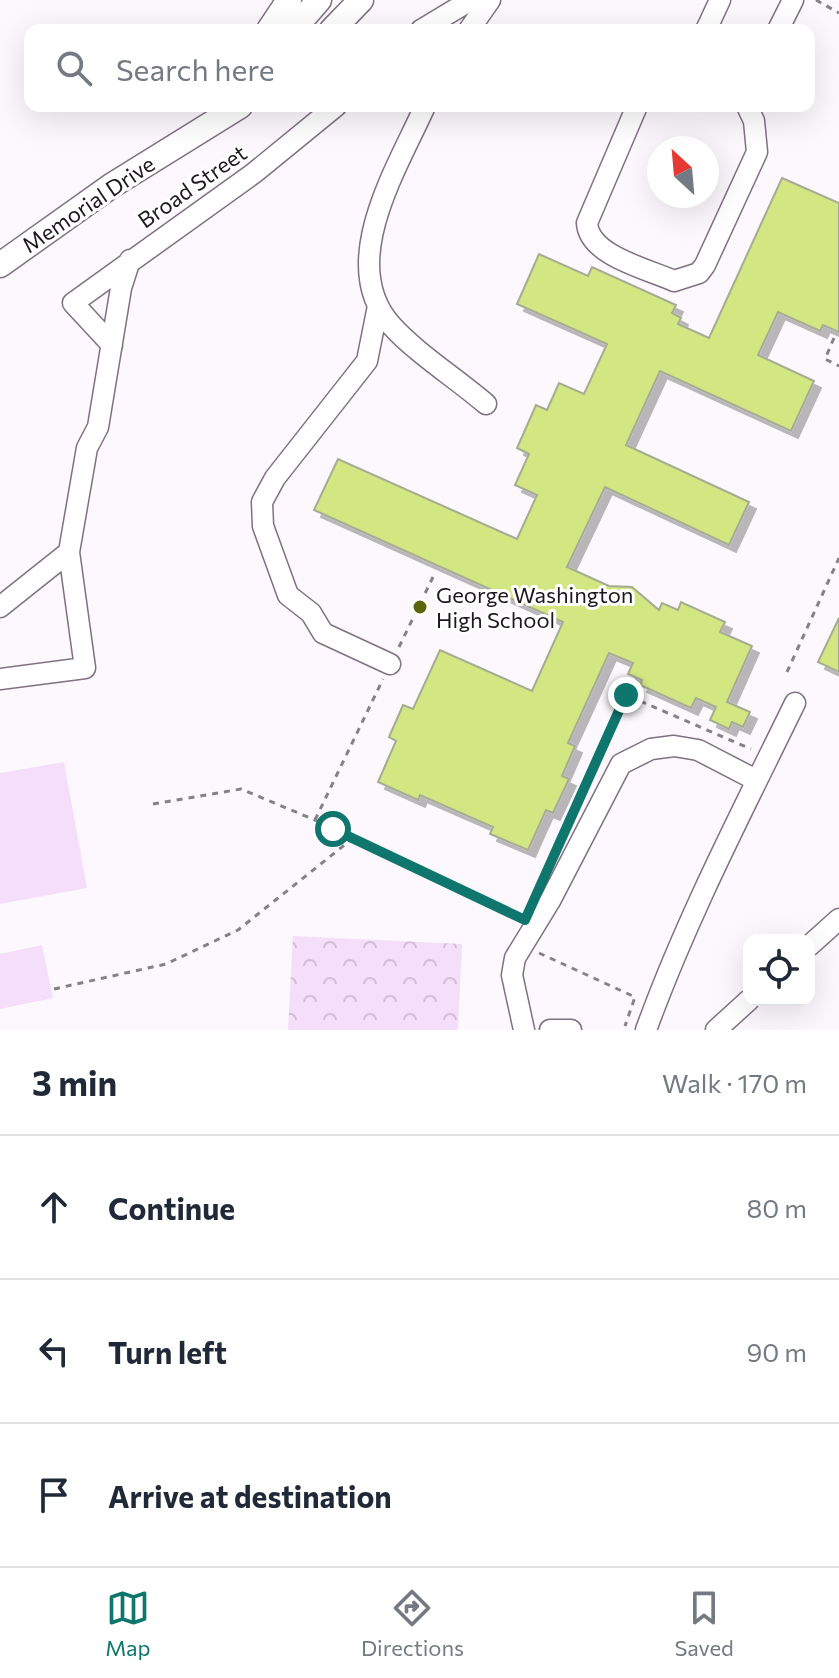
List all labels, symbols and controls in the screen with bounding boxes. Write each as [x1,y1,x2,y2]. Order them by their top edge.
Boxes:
search box [24,24,815,112]
icon: search [52,46,96,90]
text: Search here [116,50,275,87]
north arrow [647,136,719,208]
street label: Broad Street [132,139,252,233]
street label: Memorial Drive [17,150,159,258]
place label: George Washington High School [436,581,633,633]
marker: George Washington High School [411,598,429,616]
route end [608,677,644,713]
route start [315,811,351,847]
map controls [743,934,815,1006]
button: locate [743,934,815,1006]
text: 3 min [32,1061,117,1103]
text: Walk · 170 m [662,1067,807,1098]
icon: ahead [32,1185,76,1229]
text: Continue [108,1189,235,1226]
text: 80 m [747,1192,807,1223]
icon: left [32,1329,76,1373]
text: Turn left [108,1333,227,1370]
text: 90 m [747,1336,807,1367]
icon: arrive [32,1473,76,1517]
text: Arrive at destination [108,1477,392,1514]
tab: Map [105,1586,151,1661]
tab: Directions [361,1586,464,1661]
tab: Saved [674,1586,734,1661]

